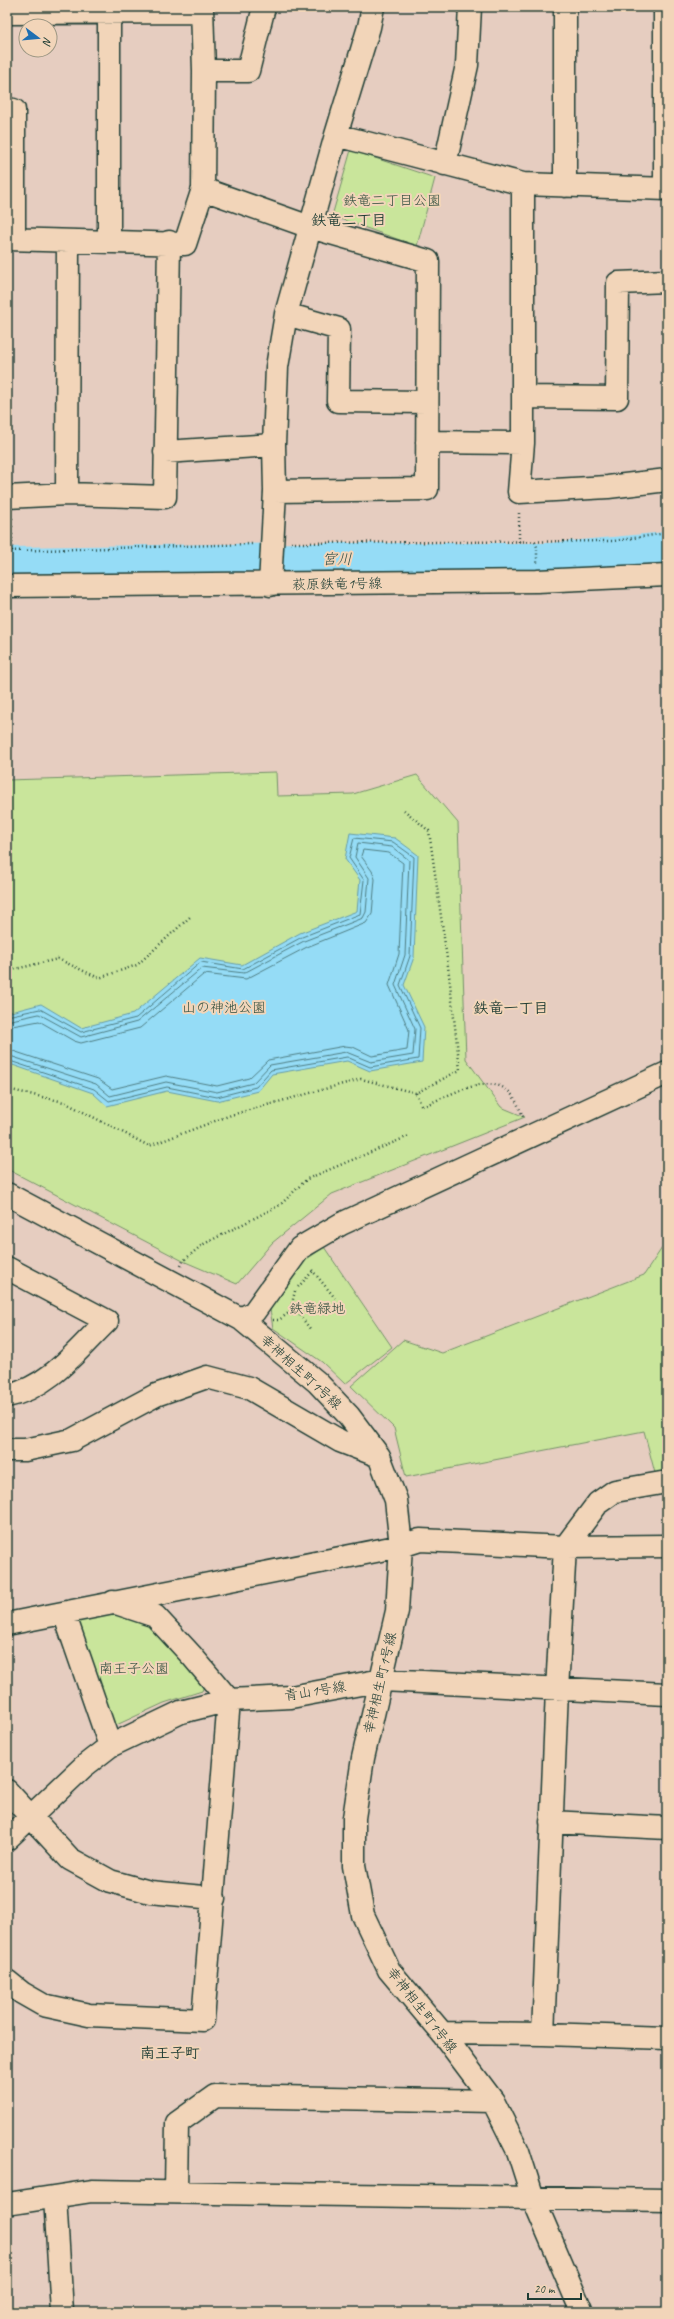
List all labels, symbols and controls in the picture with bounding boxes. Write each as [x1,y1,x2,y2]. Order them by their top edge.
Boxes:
north arrow [18,18,58,58]
text: N [39,36,55,48]
park label: 鉄竜二丁目公園 [343,192,441,209]
district label: 鉄竜二丁目 [311,211,387,230]
water label: 宮川 [322,550,352,569]
street label: 萩原鉄竜1号線 [292,575,382,593]
park label: 山の神池公園 [182,999,266,1016]
district label: 鉄竜一丁目 [473,999,549,1018]
park label: 鉄竜緑地 [289,1300,345,1317]
street label: 幸神相生町1号線 [257,1331,345,1413]
street label: 幸神相生町1号線 [360,1630,400,1736]
park label: 南王子公園 [99,1660,169,1677]
street label: 青山1号線 [283,1678,347,1704]
street label: 幸神相生町1号線 [383,1964,461,2056]
district label: 南王子町 [140,2044,200,2063]
scale bar [528,2275,581,2301]
text: 20 m [534,2281,556,2297]

